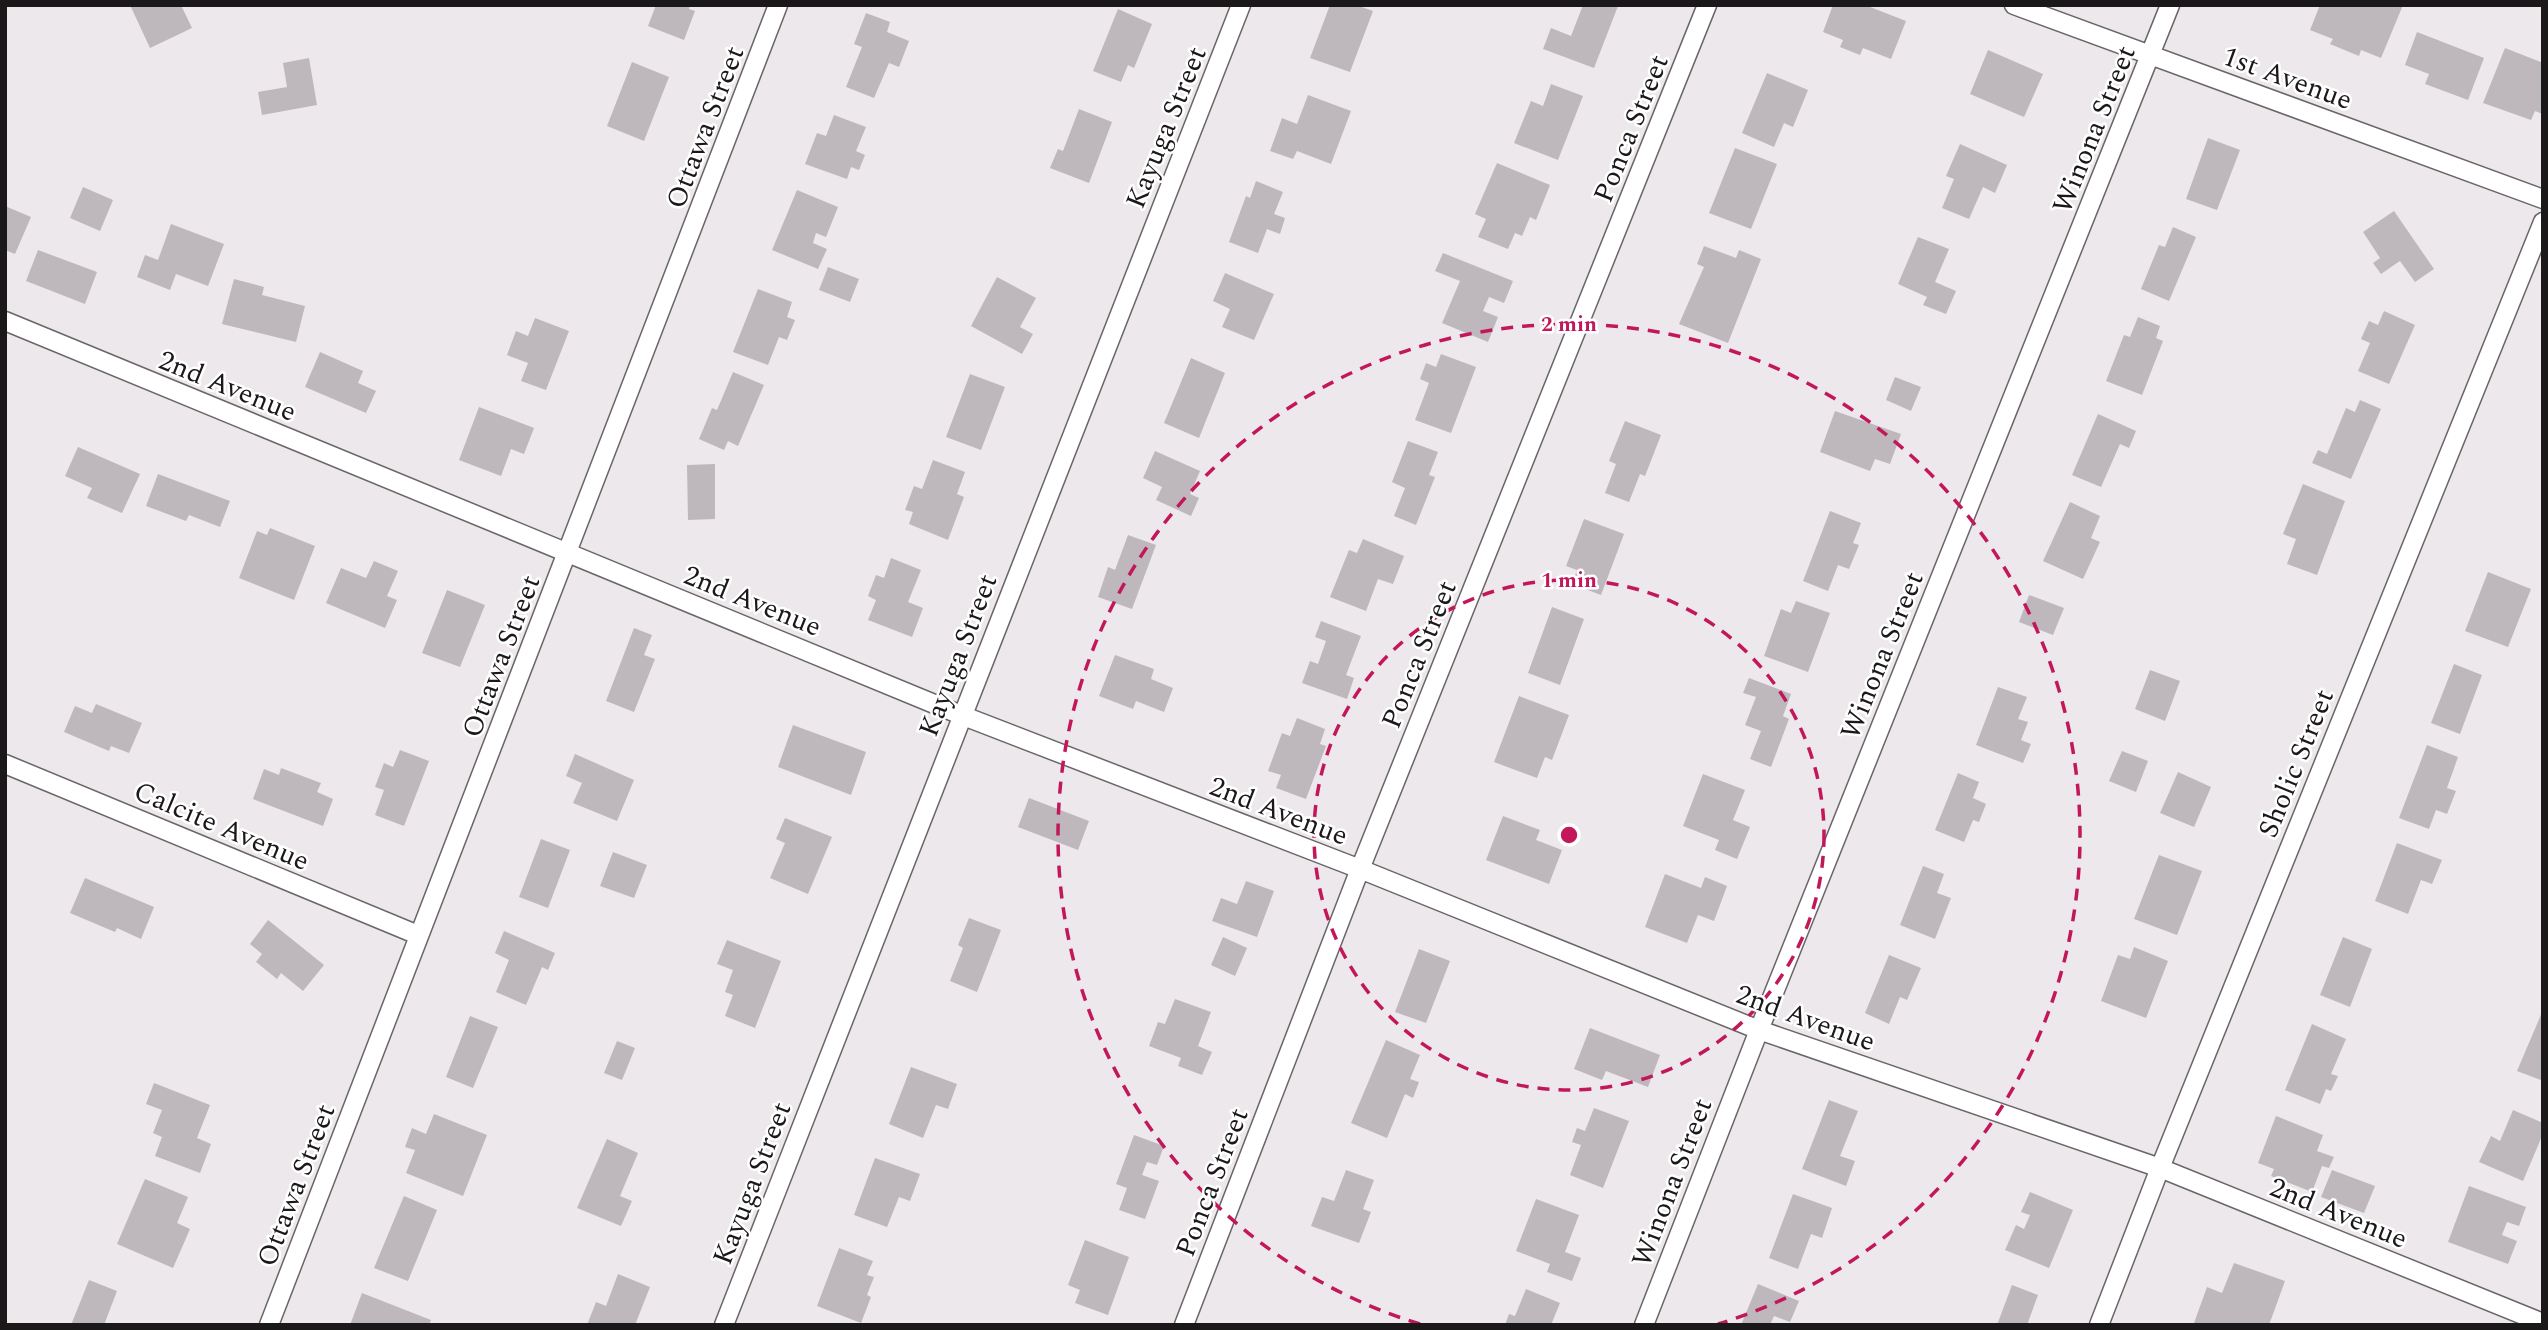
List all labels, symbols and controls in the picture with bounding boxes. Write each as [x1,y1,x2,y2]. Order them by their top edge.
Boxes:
street label: 1st Avenue [2217,35,2358,122]
street label: Winona Street [2041,39,2148,220]
street label: Ottawa Street [655,40,756,215]
street label: Kayuga Street [1114,40,1218,215]
street label: Ponca Street [1582,48,1681,209]
text: 2 min [1541,309,1597,341]
street label: 2nd Avenue [152,339,303,434]
street label: 2nd Avenue [677,554,828,649]
text: 1 min [1541,565,1597,597]
street label: Winona Street [1829,565,1936,746]
street label: Kayuga Street [908,568,1009,743]
street label: Ottawa Street [451,569,552,744]
street label: Ponca Street [1370,574,1469,735]
street label: Sholic Street [2247,683,2346,844]
street label: 2nd Avenue [1203,765,1354,858]
street label: Calcite Avenue [127,770,316,883]
centre of rings [1557,823,1581,847]
street label: 2nd Avenue [1730,973,1881,1063]
street label: Winona Street [1620,1092,1724,1273]
street label: Kayuga Street [702,1096,803,1271]
street label: Ottawa Street [246,1098,347,1273]
street label: Ponca Street [1164,1102,1261,1263]
street label: 2nd Avenue [2263,1166,2414,1261]

